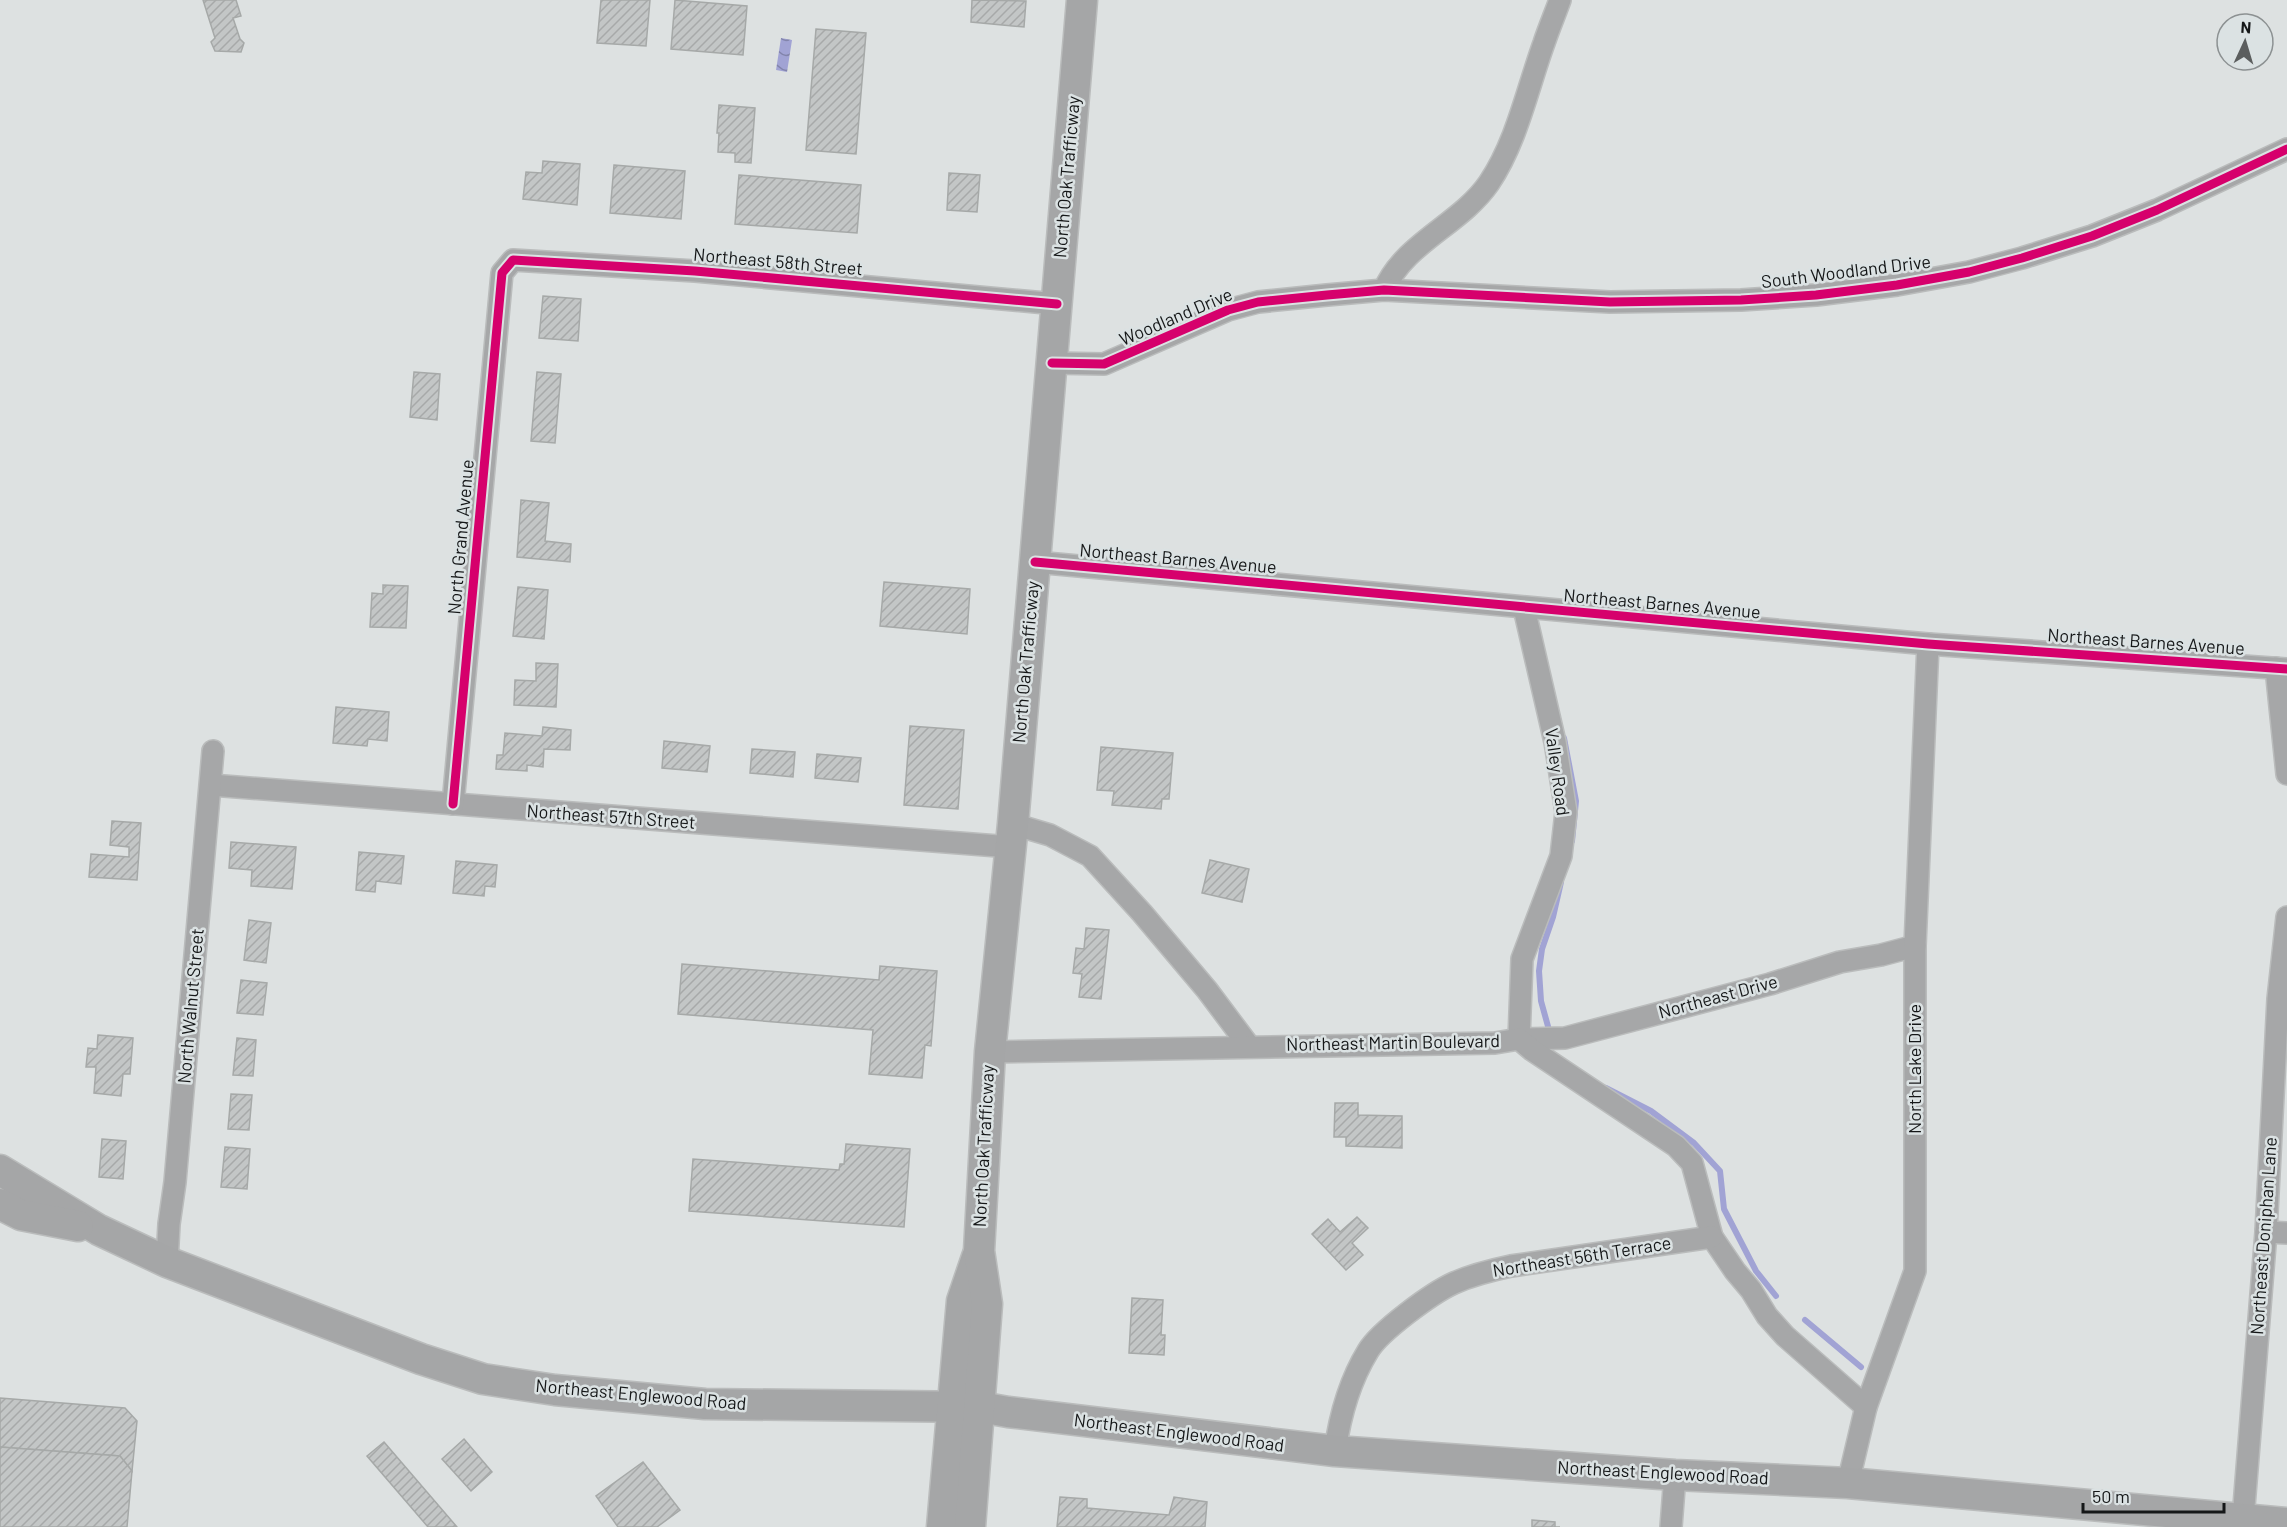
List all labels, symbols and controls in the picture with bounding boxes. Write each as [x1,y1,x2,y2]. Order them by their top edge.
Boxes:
north arrow [2215,12,2275,72]
text: N [2240,17,2252,36]
street label: North Oak Trafficway [1048,95,1084,259]
street label: Northeast 58th Street [692,243,864,279]
street label: South Woodland Drive [1760,250,1932,292]
street label: Woodland Drive [1116,282,1236,350]
street label: North Grand Avenue [442,458,478,615]
street label: Northeast Barnes Avenue [1079,538,1278,578]
street label: North Oak Trafficway [1007,580,1043,744]
street label: Northeast Barnes Avenue [1563,583,1762,623]
street label: Northeast Barnes Avenue [2047,623,2246,659]
street label: Valley Road [1541,727,1575,817]
street label: Northeast 57th Street [526,799,696,833]
street label: North Walnut Street [172,927,208,1084]
street label: Northeast Drive [1656,970,1780,1023]
street label: North Lake Drive [1903,1004,1925,1134]
street label: Northeast Martin Boulevard [1286,1029,1500,1055]
street label: North Oak Trafficway [968,1064,998,1228]
street label: Northeast Doniphan Lane [2245,1136,2281,1336]
street label: Northeast 56th Terrace [1491,1231,1673,1281]
street label: Northeast Englewood Road [535,1374,747,1414]
street label: Northeast Englewood Road [1073,1408,1286,1456]
street label: Northeast Englewood Road [1557,1455,1769,1489]
scale bar [2083,1476,2224,1514]
text: 50 m [2092,1485,2130,1507]

